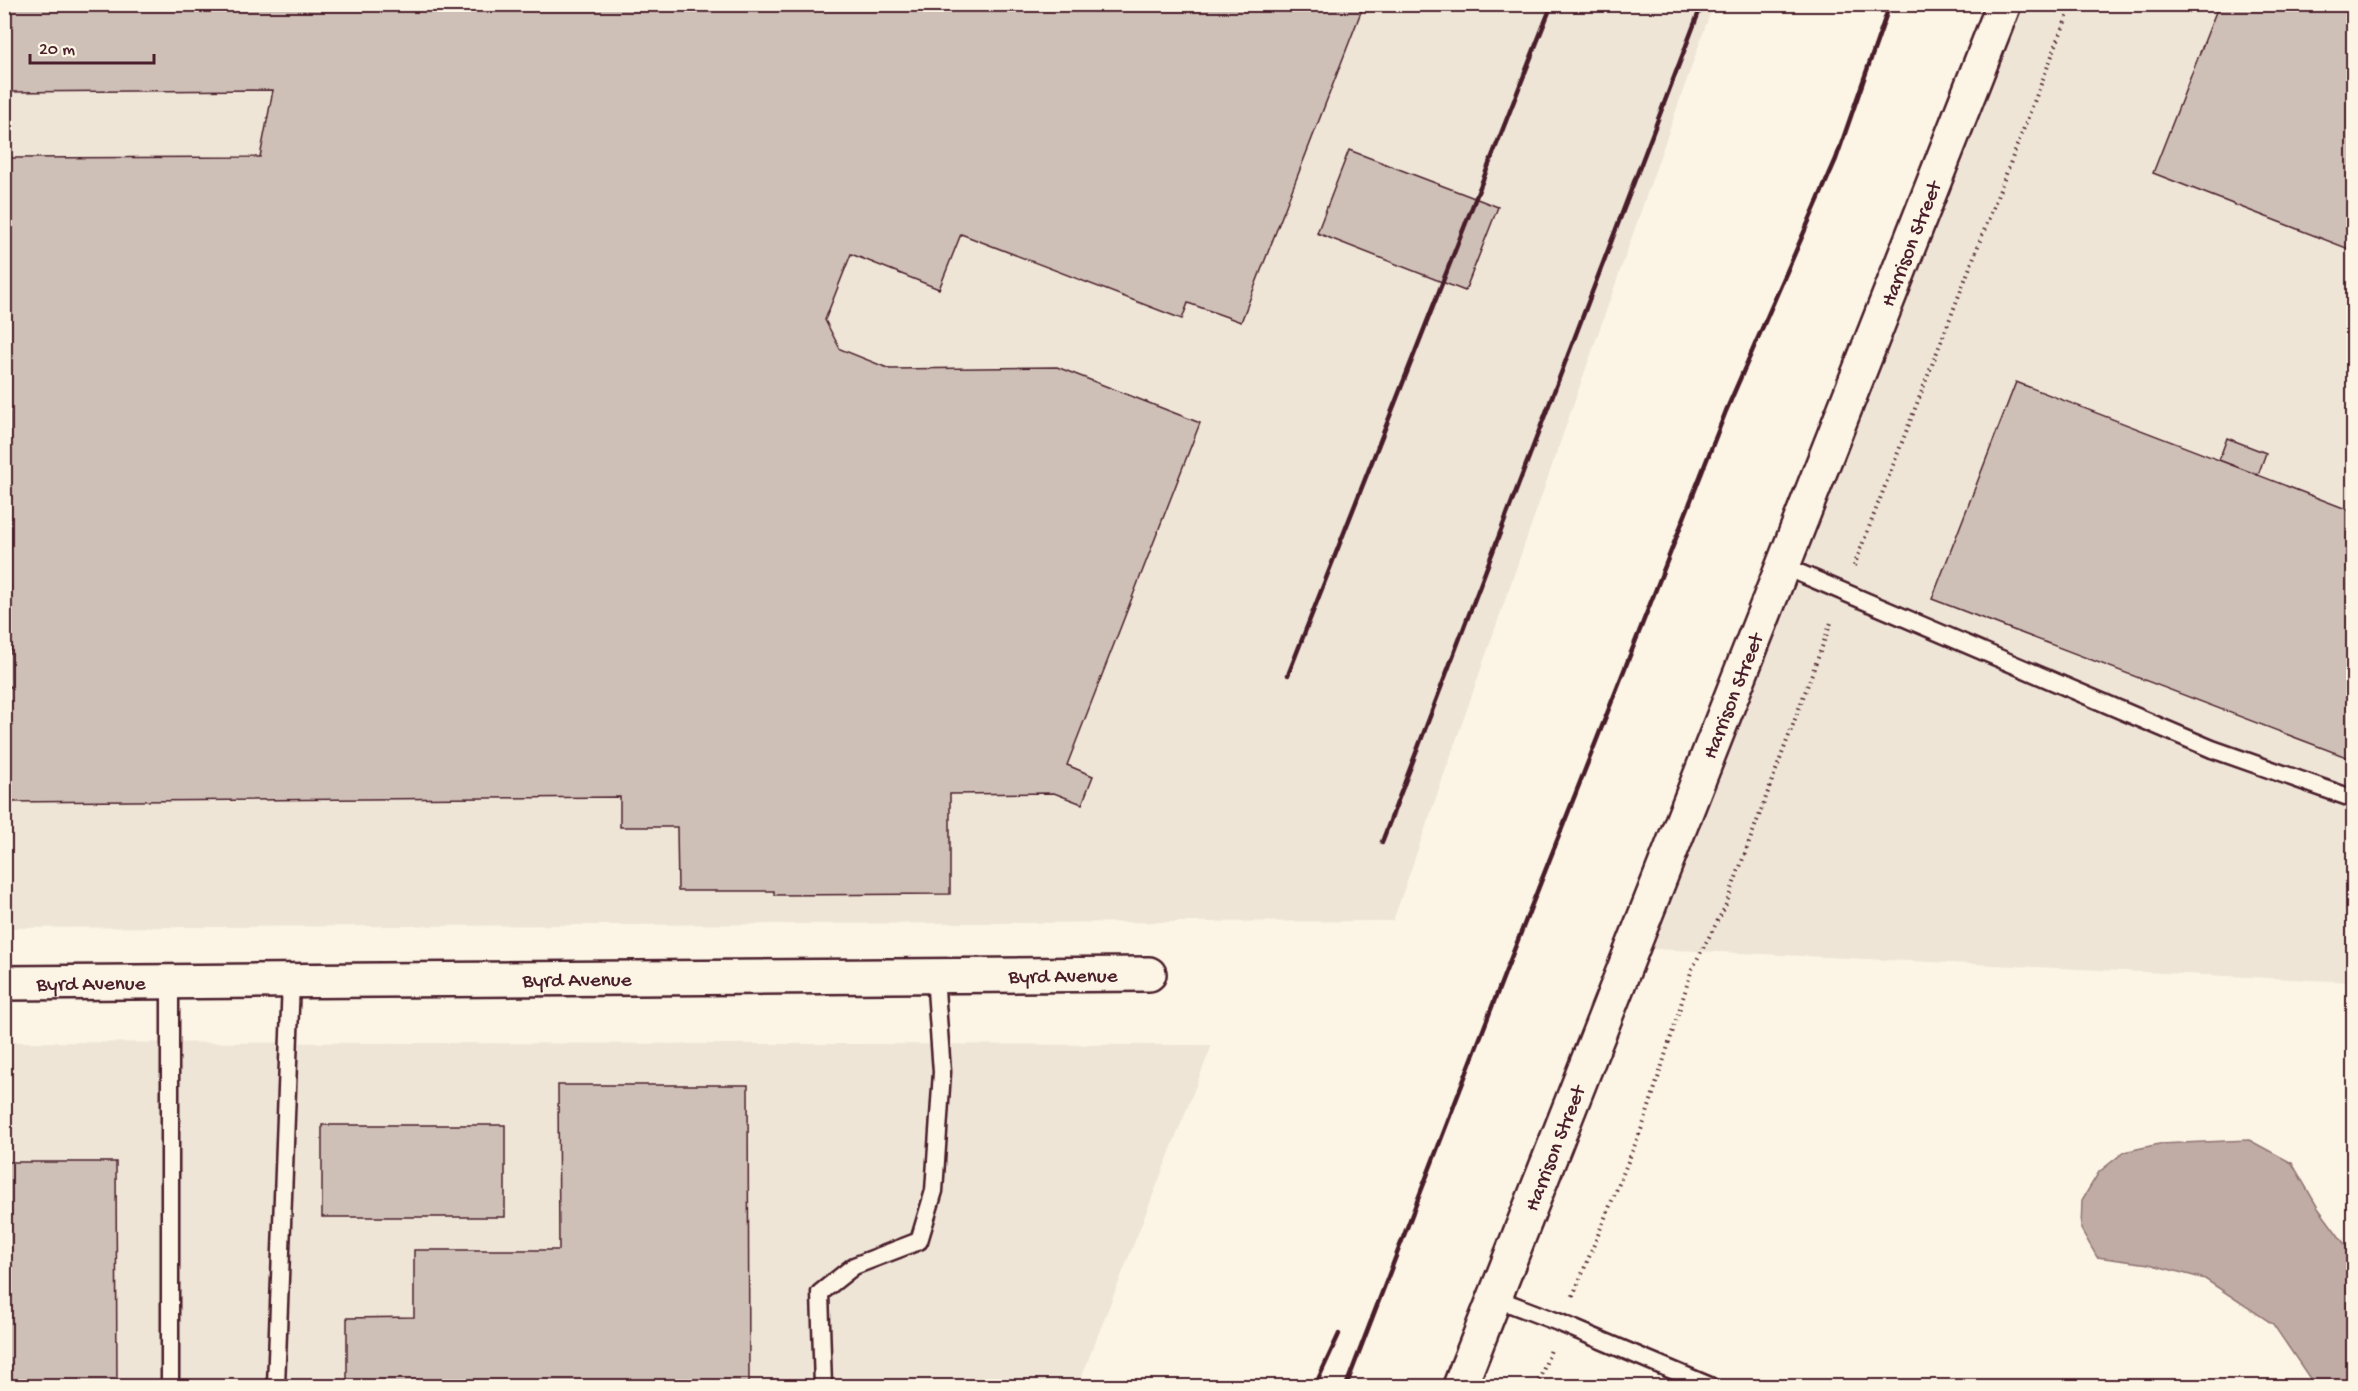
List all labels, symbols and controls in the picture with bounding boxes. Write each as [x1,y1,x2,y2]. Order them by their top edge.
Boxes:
scale bar [30,27,154,65]
text: 20 m [39,40,75,61]
street label: Harrison Street [1877,176,1950,311]
street label: Harrison Street [1699,628,1772,763]
street label: Byrd Avenue [1007,965,1119,991]
street label: Byrd Avenue [521,969,633,995]
street label: Byrd Avenue [35,973,147,999]
street label: Harrison Street [1521,1080,1594,1215]

